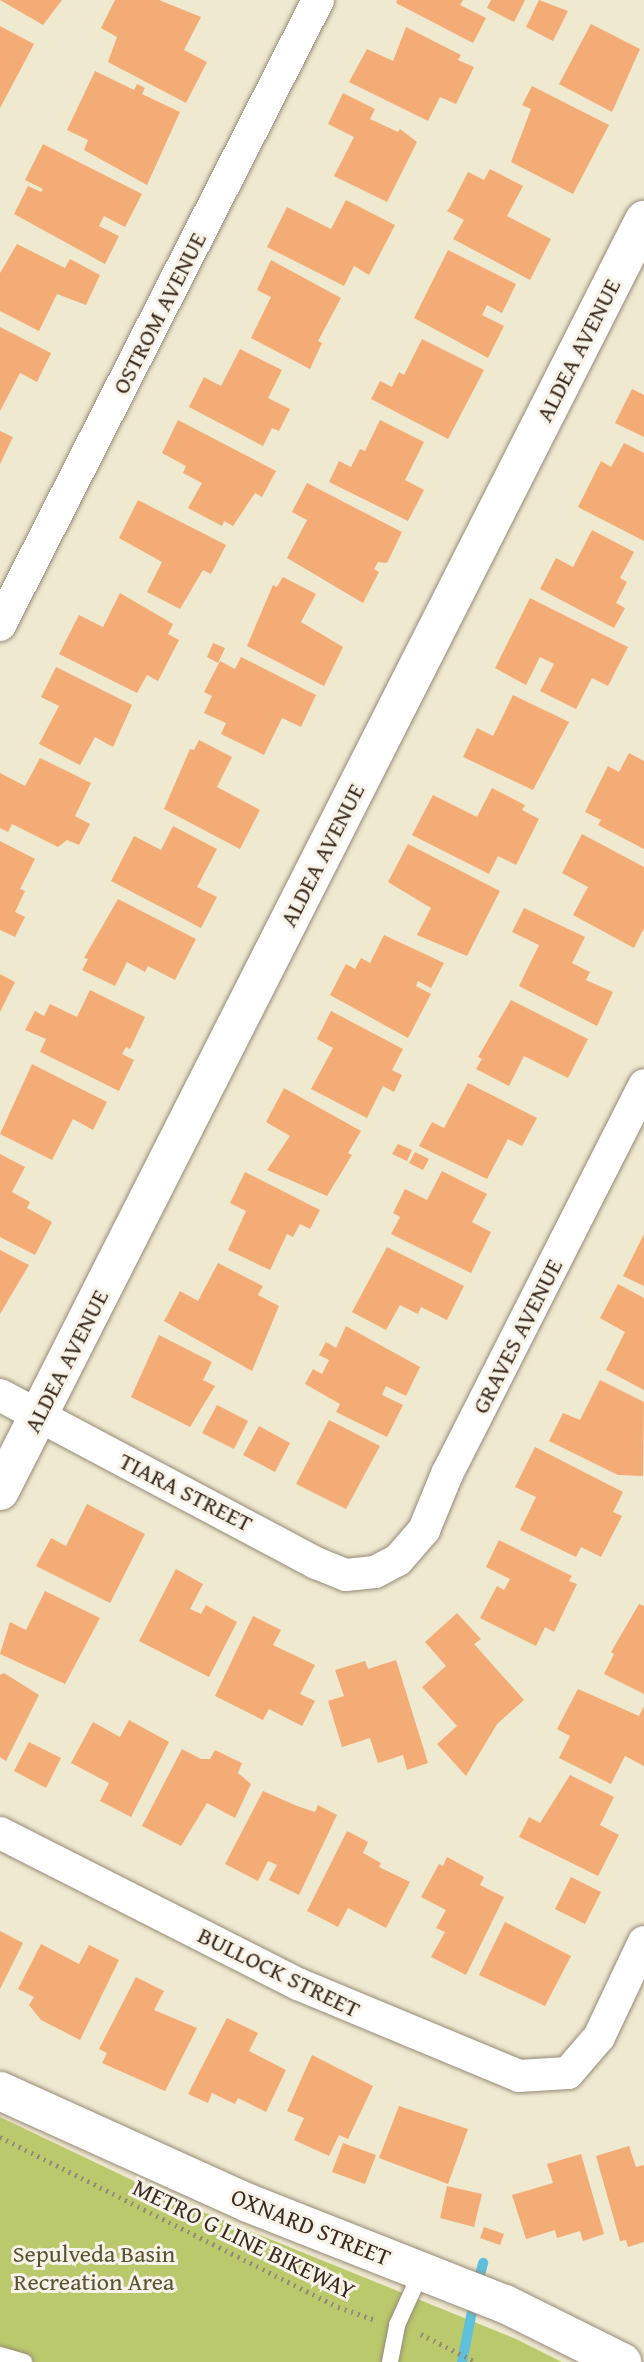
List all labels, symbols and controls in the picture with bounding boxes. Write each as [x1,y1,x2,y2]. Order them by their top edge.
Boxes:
street label: OSTROM AVENUE [106,227,212,399]
street label: ALDEA AVENUE [530,274,626,426]
street label: ALDEA AVENUE [274,779,370,931]
street label: GRAVES AVENUE [466,1254,568,1418]
street label: ALDEA AVENUE [18,1285,114,1437]
street label: TIARA STREET [115,1446,257,1538]
street label: BULLOCK STREET [193,1920,365,2024]
street label: METRO G LINE BIKEWAY [128,2173,360,2305]
street label: OXNARD STREET [227,2182,395,2272]
park label: Sepulveda Basin Recreation Area [13,2240,175,2296]

